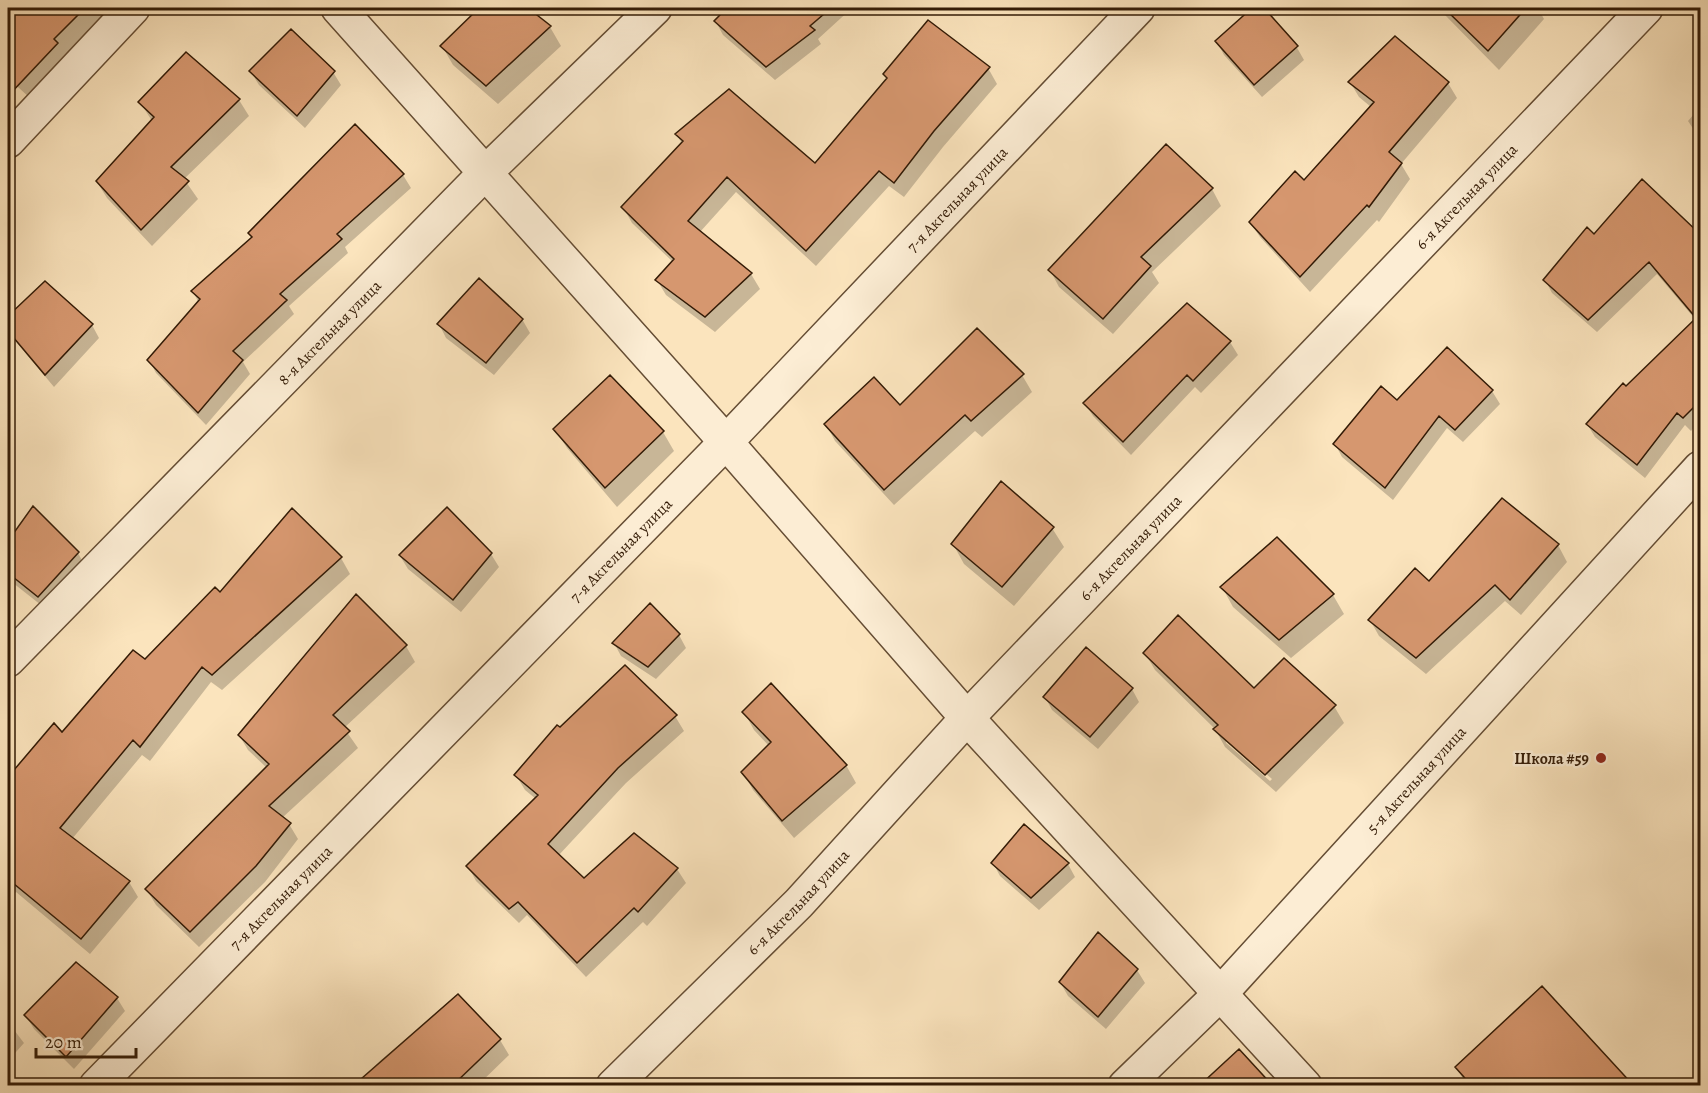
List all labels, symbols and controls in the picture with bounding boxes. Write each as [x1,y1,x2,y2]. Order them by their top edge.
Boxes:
street label: 6-я Акгельная улица [1411,139,1523,255]
street label: 7-я Акгельная улица [902,142,1013,257]
street label: 8-я Акгельная улица [273,275,387,390]
street label: 6-я Акгельная улица [1075,490,1187,606]
street label: 7-я Акгельная улица [565,493,678,608]
street label: 5-я Акгельная улица [1362,721,1472,838]
place label: Школа #59 [1514,748,1589,770]
marker: Школа #59 [1594,751,1608,765]
street label: 7-я Акгельная улица [225,840,338,955]
street label: 6-я Акгельная улица [743,844,855,960]
scale bar [36,1021,136,1059]
text: 20 m [45,1030,82,1054]

